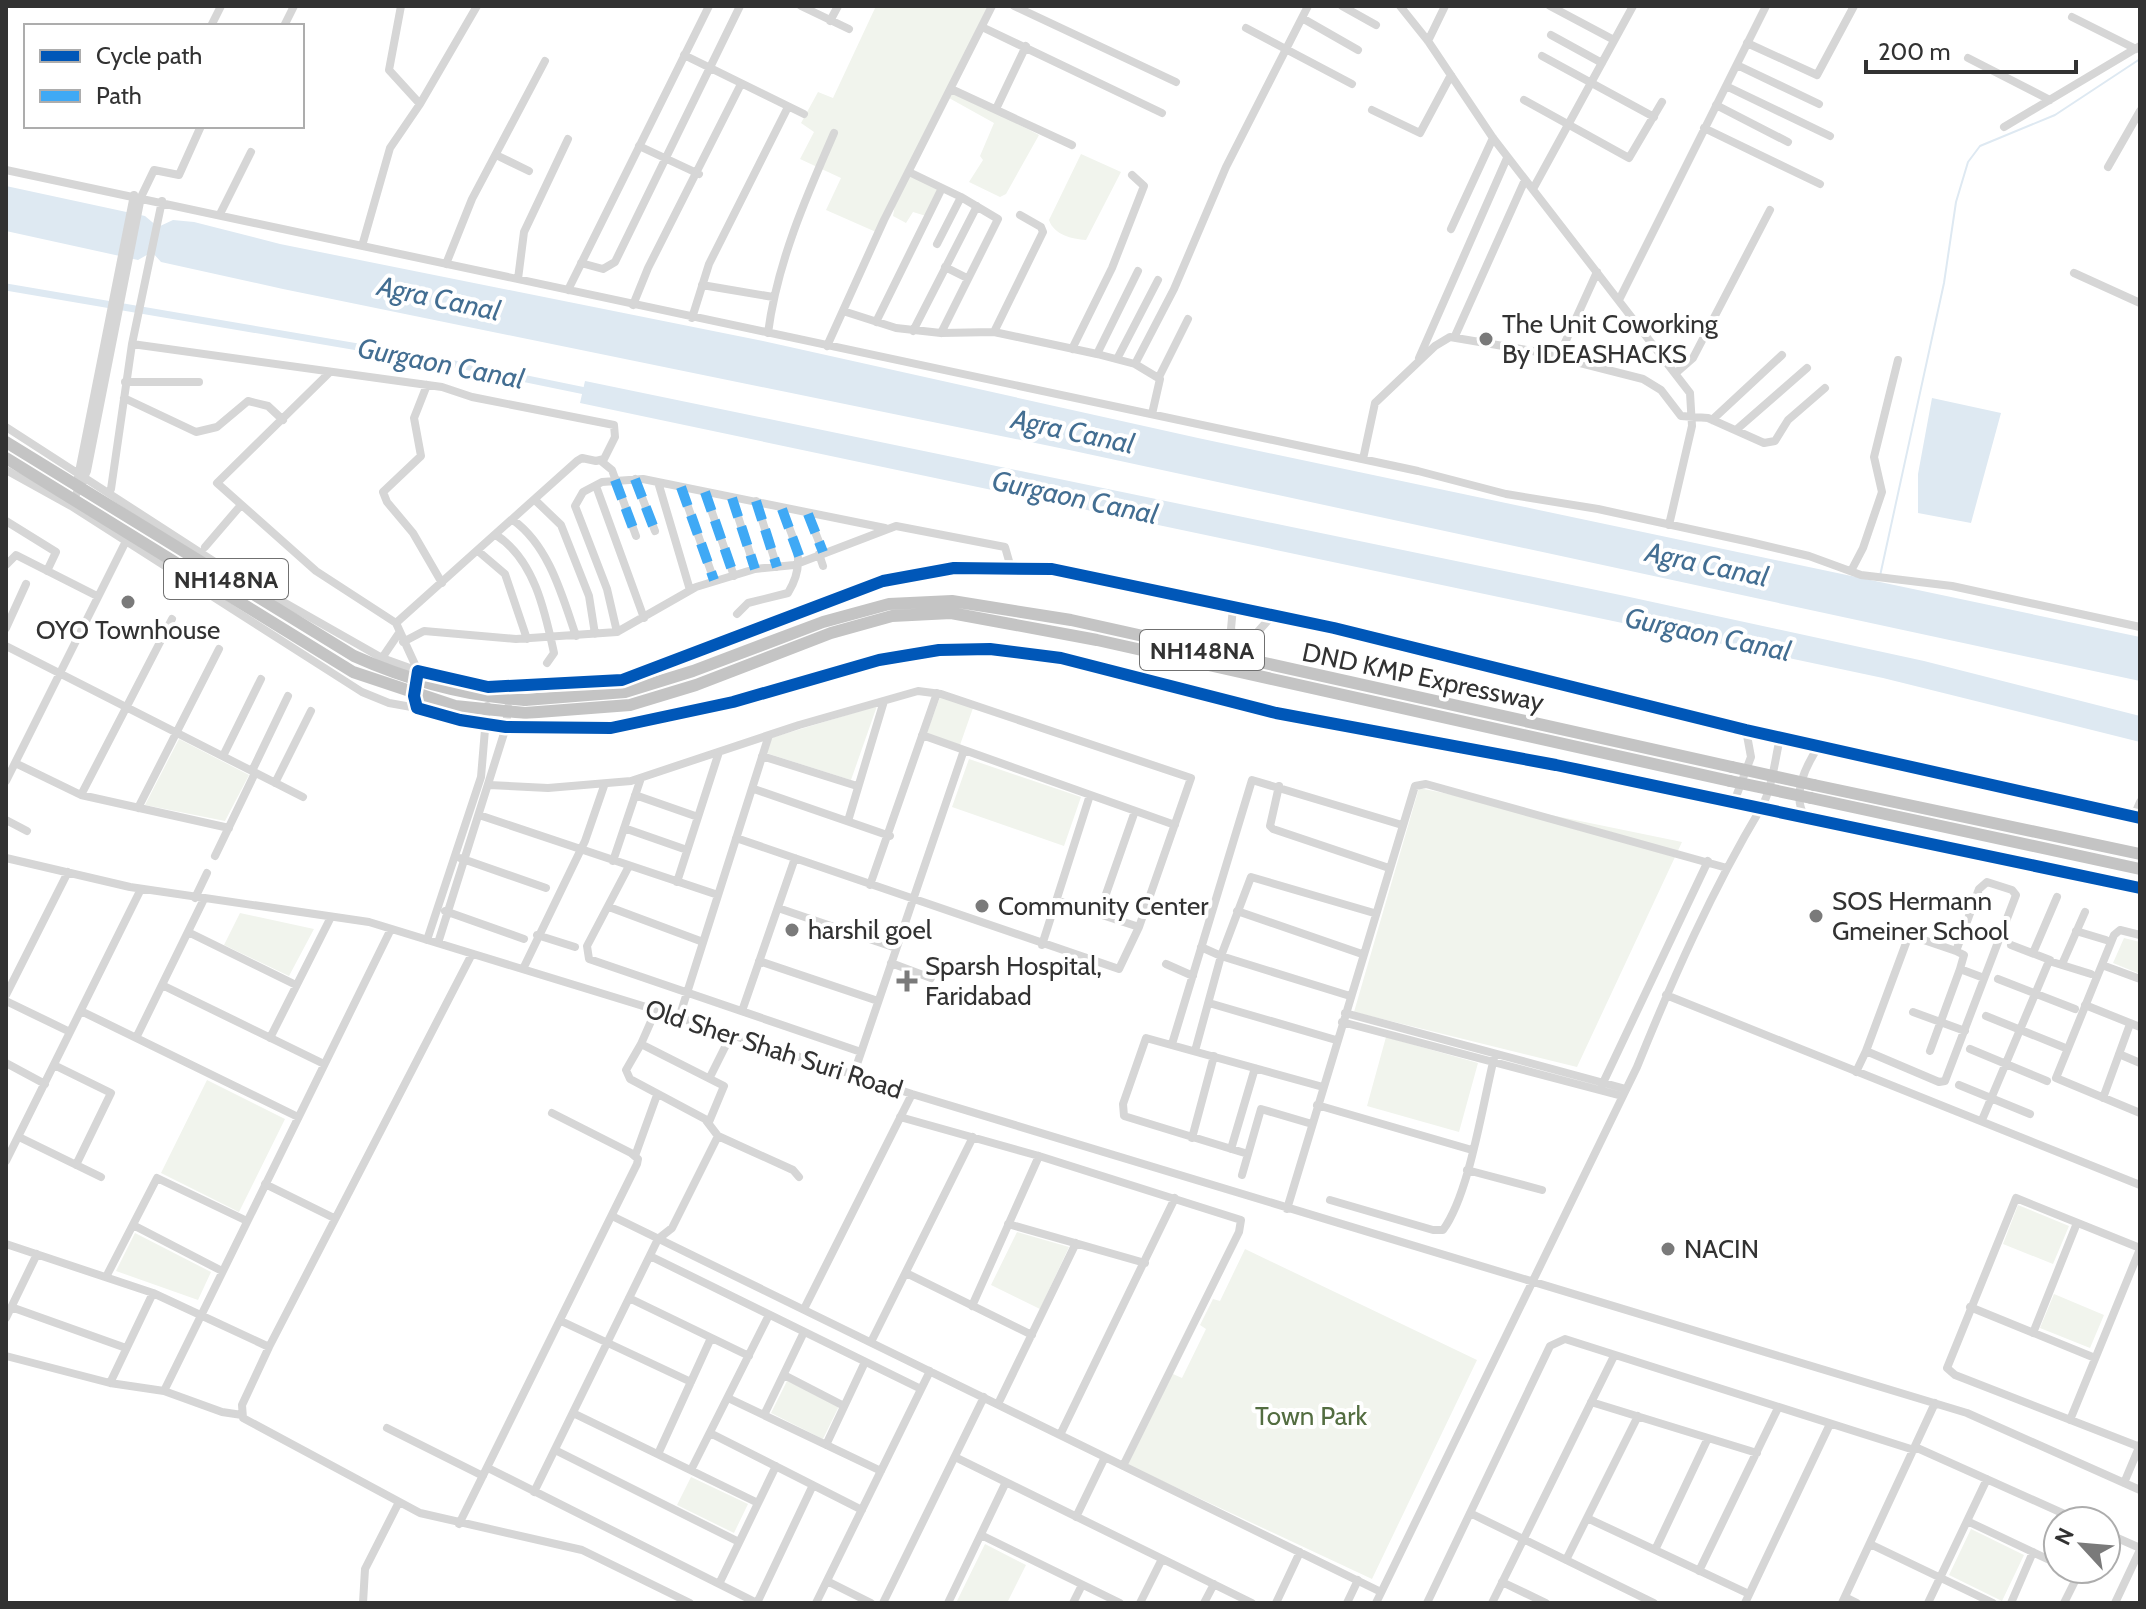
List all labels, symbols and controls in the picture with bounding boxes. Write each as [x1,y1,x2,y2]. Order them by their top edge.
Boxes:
legend [24,24,304,128]
scale bar [1866,24,2076,74]
text: 200 m [1878,37,1951,66]
text: Cycle path [96,41,202,70]
text: Path [96,81,142,110]
water label: Agra Canal [373,268,504,328]
place label: The Unit Coworking By IDEASHACKS [1502,308,1719,370]
water label: Gurgaon Canal [355,330,528,396]
marker: The Unit Coworking By IDEASHACKS [1477,330,1495,348]
water label: Agra Canal [1007,401,1138,461]
water label: Gurgaon Canal [989,463,1162,531]
water label: Agra Canal [1641,534,1772,594]
road number: NH148NA [164,559,288,599]
marker: OYO Townhouse [119,593,137,611]
water label: Gurgaon Canal [1622,600,1795,668]
place label: OYO Townhouse [36,614,220,646]
road number: NH148NA [1140,630,1264,670]
street label: DND KMP Expressway [1299,636,1547,718]
place label: SOS Hermann Gmeiner School [1832,885,2009,947]
place label: Community Center [998,890,1209,922]
marker: Community Center [973,897,991,915]
marker: SOS Hermann Gmeiner School [1807,907,1825,925]
place label: harshil goel [808,914,932,946]
marker: harshil goel [783,921,801,939]
place label: Sparsh Hospital, Faridabad [925,950,1102,1012]
marker: Sparsh Hospital, Faridabad [896,970,918,992]
street label: Old Sher Shah Suri Road [641,992,907,1106]
place label: NACIN [1684,1233,1759,1265]
marker: NACIN [1659,1240,1677,1258]
park label: Town Park [1255,1400,1367,1432]
north arrow [2042,1505,2122,1585]
text: N [2049,1524,2080,1549]

